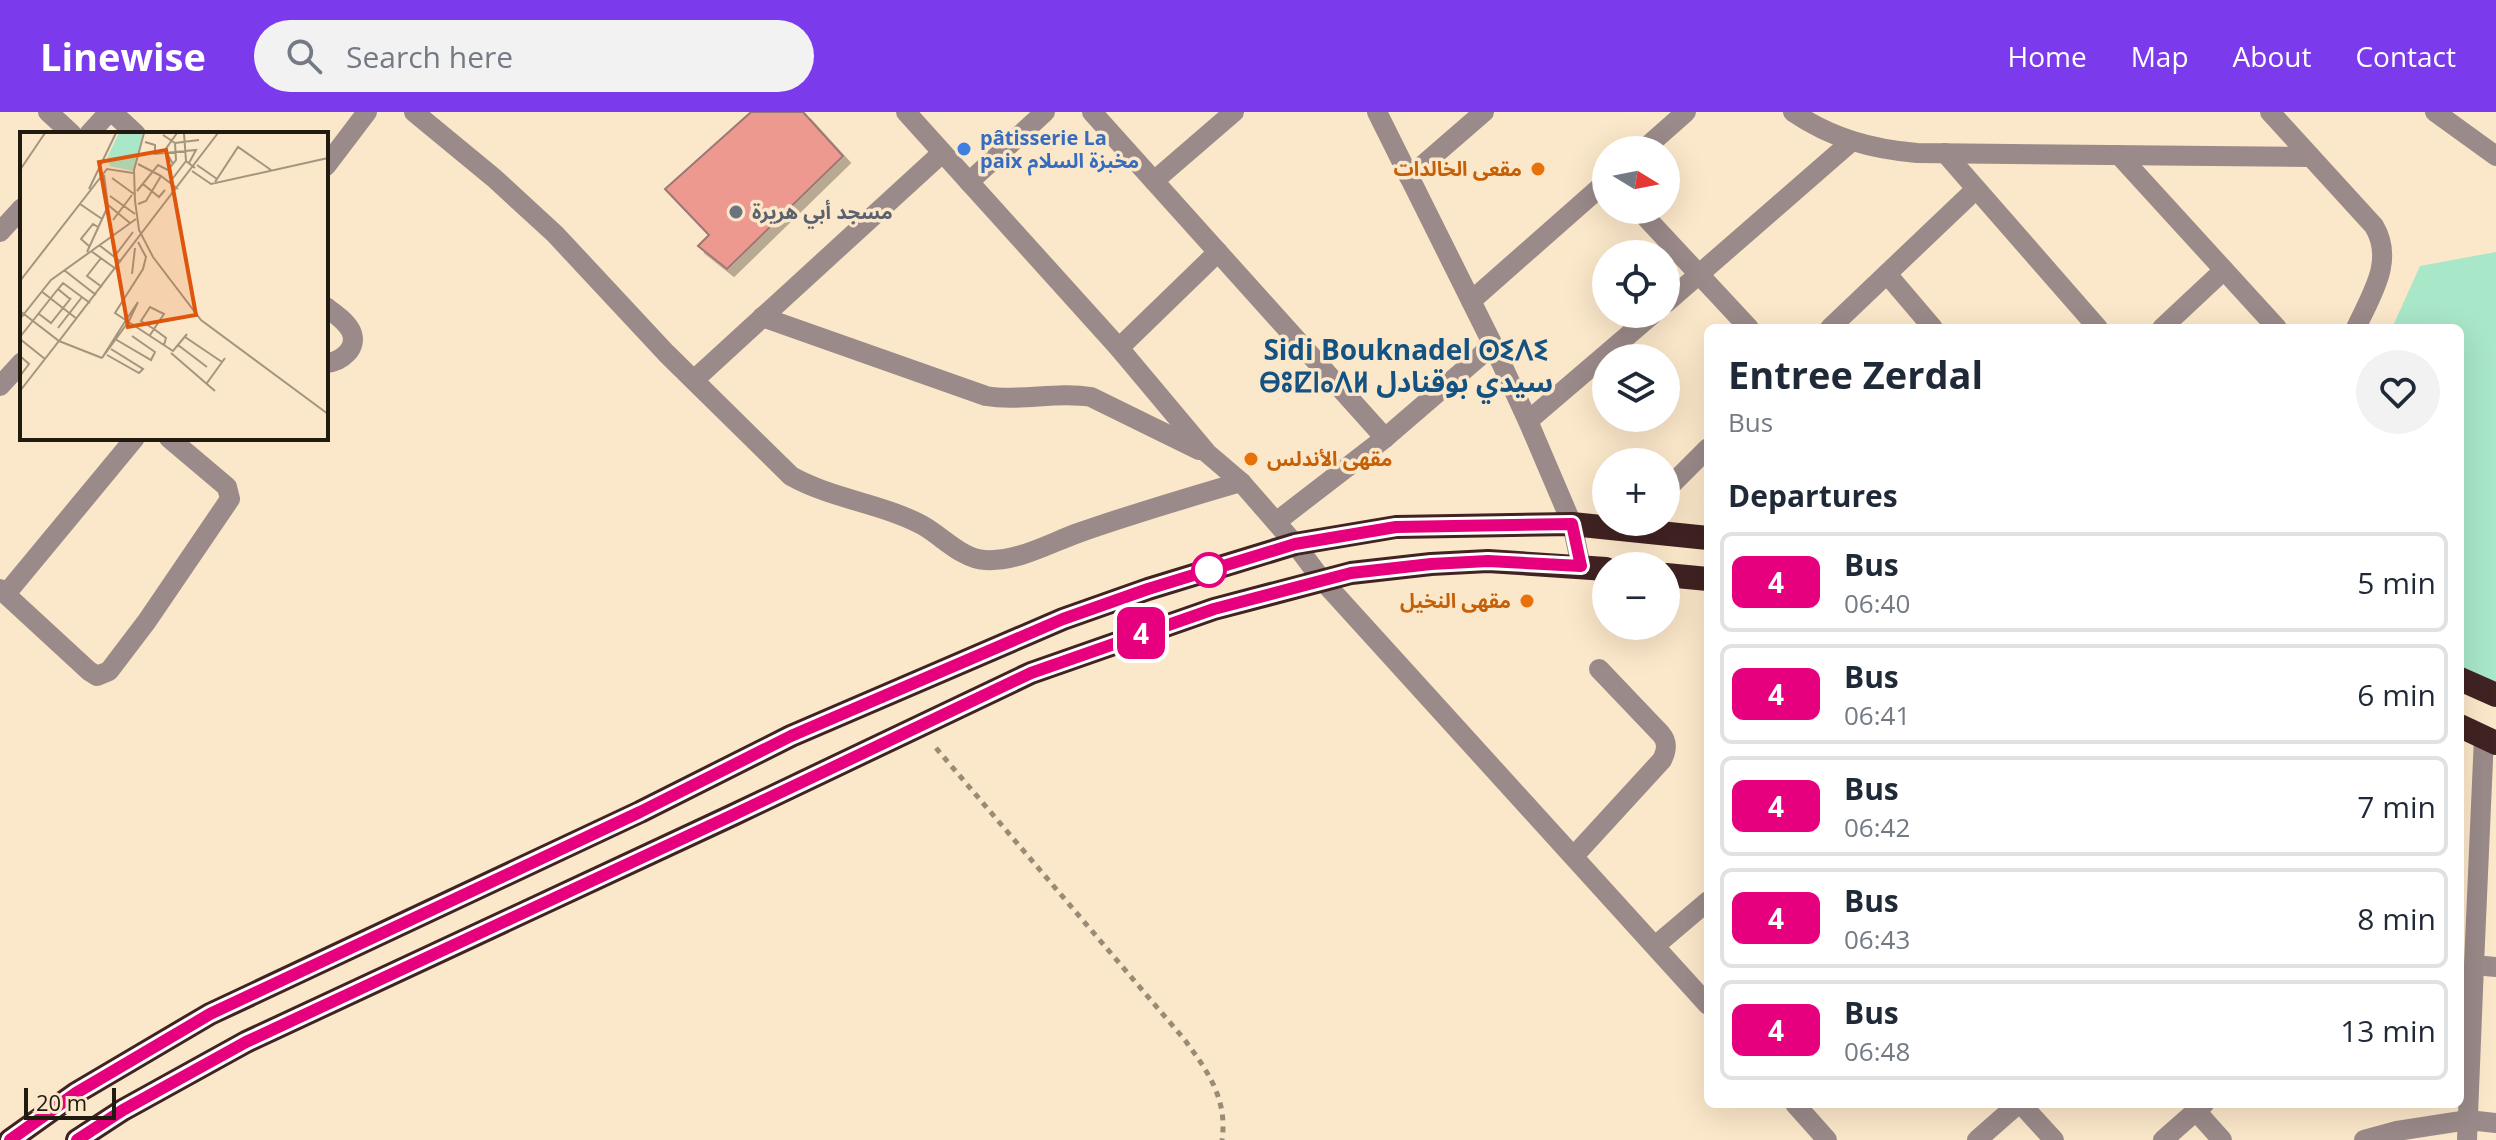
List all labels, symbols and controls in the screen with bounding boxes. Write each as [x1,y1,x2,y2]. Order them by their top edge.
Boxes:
search box [254,20,814,92]
text: Linewise [40,30,206,82]
icon: search [282,34,326,78]
text: Search here [346,36,513,77]
text: Home [2008,37,2087,75]
text: Map [2131,37,2189,75]
text: About [2233,37,2311,75]
text: Contact [2355,37,2456,75]
place label: pâtisserie La paix مخبزة السلام [980,124,1139,176]
inset map [20,132,328,440]
north arrow [1592,136,1680,224]
map controls [1592,136,1680,640]
marker: pâtisserie La paix مخبزة السلام [955,140,973,158]
place label: مقعى الخالدات [1393,155,1522,182]
marker: مقعى الخالدات [1529,160,1547,178]
place label: مسجد أبي هريرة [752,198,893,229]
marker: مسجد أبي هريرة [727,203,745,221]
button: locate [1592,240,1680,328]
district label: Sidi Bouknadel ⵙⵉⴷⵉ ⴱⵓⵇⵏⴰⴷⵍ سيدي بوقنادل [1259,330,1553,404]
button: layers [1592,344,1680,432]
text: Entree Zerdal [1728,348,1983,400]
button: heart [2356,350,2440,434]
text: Bus [1728,404,1773,440]
place label: مقهى الأندلس [1267,445,1392,472]
button: + [1592,448,1680,536]
marker: مقهى الأندلس [1242,450,1260,468]
text: Departures [1728,475,1898,516]
text: Bus [1844,544,1899,585]
button: − [1592,552,1680,640]
unlabelled marker [1192,553,1226,587]
text: 5 min [2357,562,2436,603]
text: 4 [1768,563,1784,601]
text: 06:40 [1844,585,1910,621]
place label: مقهى النخيل [1400,587,1511,614]
marker: مقهى النخيل [1518,592,1536,610]
line badge: 4 [1115,607,1167,659]
text: 4 [1133,614,1149,652]
text: Bus [1844,656,1899,697]
text: 6 min [2357,674,2436,715]
text: 4 [1768,675,1784,713]
text: 06:41 [1844,697,1910,733]
text: Bus [1844,768,1899,809]
text: 7 min [2357,786,2436,827]
text: 4 [1768,787,1784,825]
text: 06:42 [1844,809,1910,845]
text: Bus [1844,880,1899,921]
text: 8 min [2357,898,2436,939]
text: 4 [1768,899,1784,937]
text: 06:43 [1844,921,1910,957]
text: Bus [1844,992,1899,1033]
text: 13 min [2340,1010,2436,1051]
text: 4 [1768,1011,1784,1049]
text: 06:48 [1844,1033,1910,1069]
scale bar [24,1084,116,1120]
text: 20 m [36,1087,87,1117]

